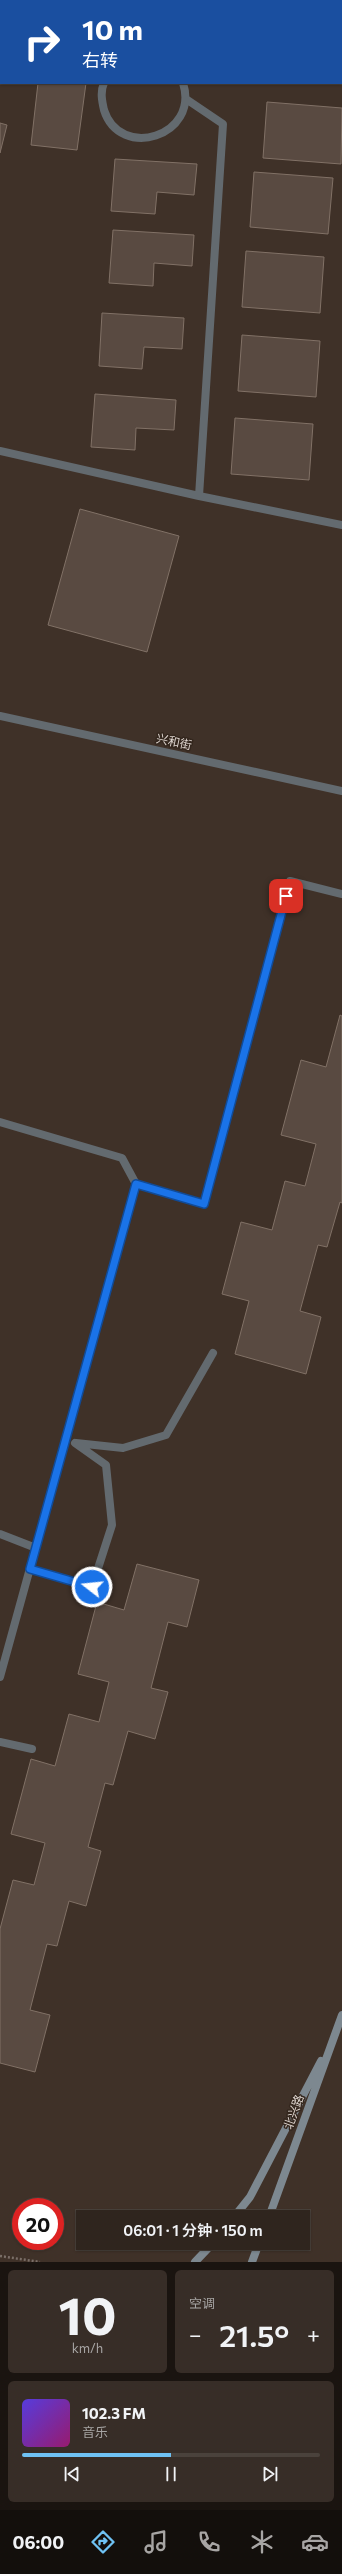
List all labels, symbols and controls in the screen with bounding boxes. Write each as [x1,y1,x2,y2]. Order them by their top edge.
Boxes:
text: 10 m [82,12,143,46]
icon: right [16,16,68,68]
text: 右转 [82,49,118,71]
street label: 兴和街 [155,730,193,752]
pin [269,879,303,913]
icon: arrive [275,885,297,907]
position arrow [71,1566,113,1608]
street label: 北兴路 [280,2092,306,2131]
speed limit sign: 20 [12,2198,64,2250]
text: 06:01 · 1 分钟 · 150 m [123,2221,263,2239]
text: 10 [58,2282,117,2346]
text: 空调 [189,2295,215,2311]
text: 21.5° [219,2316,289,2353]
text: − [189,2321,202,2348]
text: + [307,2321,320,2348]
text: km/h [72,2340,103,2356]
text: 102.3 FM [82,2404,146,2422]
text: 音乐 [82,2424,108,2440]
icon: previous [61,2463,83,2485]
icon: pause [160,2463,182,2485]
icon: next [259,2463,281,2485]
icon: directions [89,2528,117,2556]
icon: music [142,2528,170,2556]
icon: phone [195,2528,223,2556]
icon: climate [248,2528,276,2556]
icon: car [301,2528,329,2556]
text: 06:00 [13,2531,64,2553]

